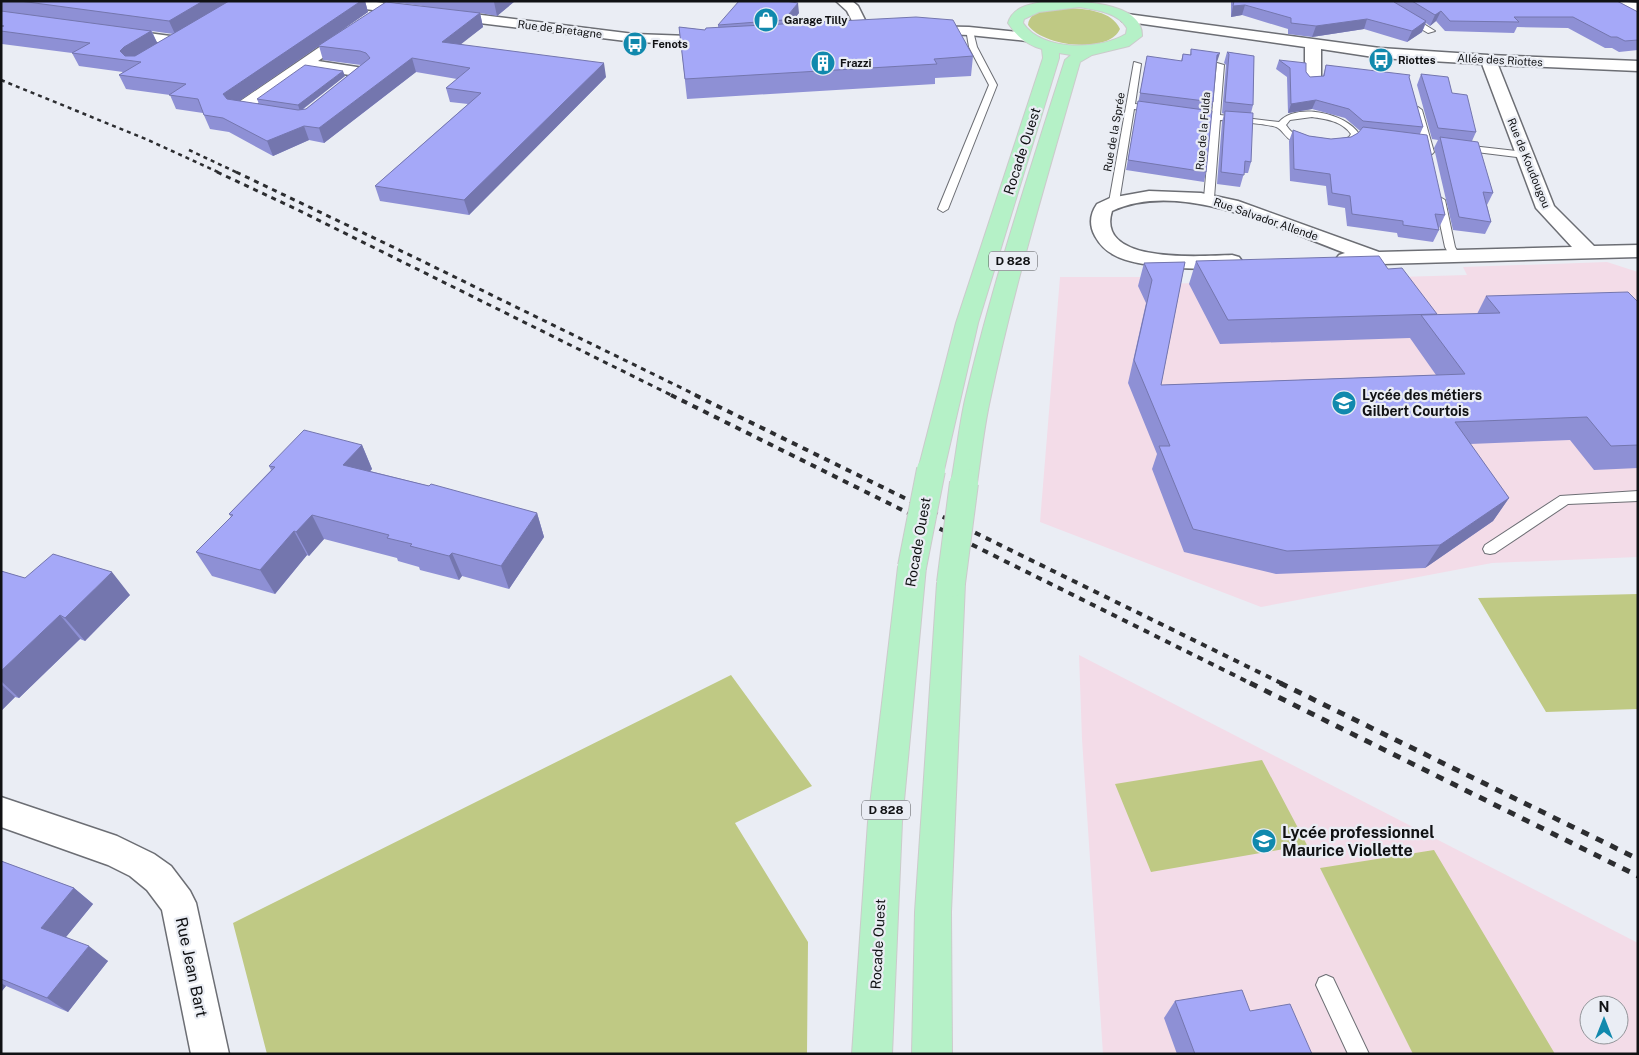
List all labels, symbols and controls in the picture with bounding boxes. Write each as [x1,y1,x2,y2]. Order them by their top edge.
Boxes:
shop icon: Garage Tilly [753,7,779,33]
place label: Garage Tilly [784,14,848,26]
street label: Rue de Bretagne [517,18,603,40]
bus stop icon: Fenots [622,31,648,57]
place label: Fenots [652,38,688,50]
bus stop icon: Riottes [1368,47,1394,73]
building icon: Frazzi [810,50,836,76]
street label: Allée des Riottes [1457,52,1543,68]
place label: Riottes [1398,54,1436,66]
place label: Frazzi [840,57,871,69]
street label: Rue de la Sprée [1101,91,1127,173]
street label: Rue de la Fulda [1194,91,1212,171]
street label: Rocade Ouest [1000,105,1044,197]
street label: Rue de Koudougou [1505,116,1553,210]
street label: Rue Salvador Allende [1212,195,1320,243]
road number: D 828 [989,252,1037,270]
place label: Lycée des métiers Gilbert Courtois [1362,387,1482,419]
school or university icon: Lycée des métiers Gilbert Courtois [1331,390,1357,416]
street label: Rocade Ouest [902,496,934,588]
road number: D 828 [862,800,910,820]
place label: Lycée professionnel Maurice Viollette [1282,823,1434,860]
school or university icon: Lycée professionnel Maurice Viollette [1251,828,1277,854]
street label: Rocade Ouest [868,898,888,990]
street label: Rue Jean Bart [172,915,211,1019]
north arrow [1579,995,1629,1045]
text: N [1599,999,1609,1015]

